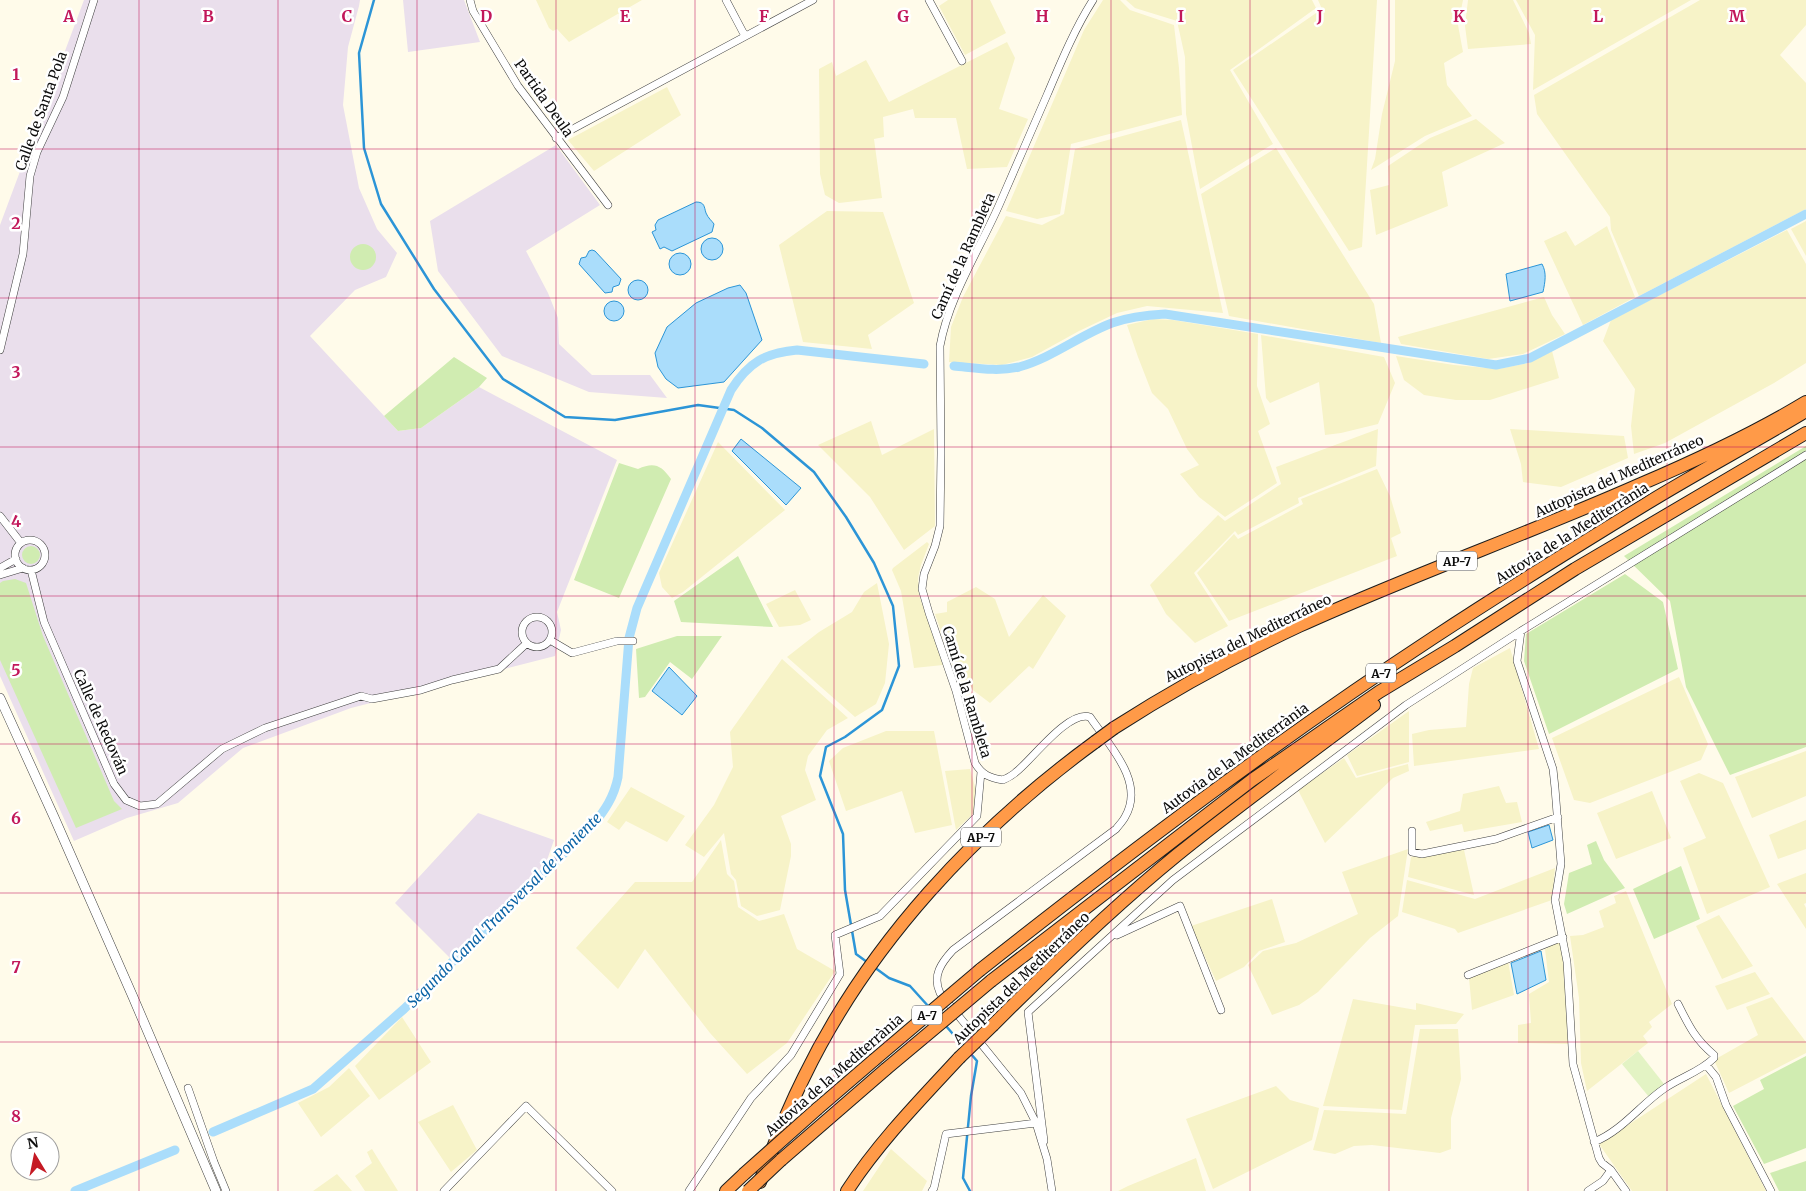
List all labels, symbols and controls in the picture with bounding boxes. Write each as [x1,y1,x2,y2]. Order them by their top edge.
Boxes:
text: A [62,6,75,26]
text: B [202,6,214,26]
text: C [342,6,352,26]
text: D [480,6,492,26]
text: E [620,6,631,26]
text: F [759,6,769,26]
text: G [897,6,909,26]
text: H [1035,6,1049,26]
text: I [1178,6,1184,26]
text: J [1316,6,1323,26]
text: K [1453,6,1465,26]
text: L [1593,6,1603,26]
text: M [1729,6,1746,26]
street label: Calle de Santa Pola [11,48,71,173]
street label: Partida Deula [511,56,578,141]
text: 1 [12,64,20,84]
street label: Camí de la Rambleta [927,189,999,322]
text: 2 [11,213,21,233]
text: 3 [11,362,21,382]
street label: Autopista del Mediterráneo [1531,431,1706,522]
street label: Autovia de la Mediterrània [1491,478,1652,588]
text: 4 [11,511,21,531]
road number: AP-7 [1437,552,1477,570]
street label: Autopista del Mediterráneo [1161,590,1334,687]
street label: Camí de la Rambleta [938,624,996,761]
text: 5 [11,660,21,680]
road number: A-7 [1366,664,1396,682]
street label: Calle de Redován [70,666,132,778]
street label: Autovia de la Mediterrània [1157,698,1312,818]
text: 6 [11,808,21,828]
water label: Segundo Canal Transversal de Poniente [403,808,606,1011]
road number: AP-7 [961,828,1001,846]
street label: Autopista del Mediterráneo [948,908,1093,1049]
text: 7 [11,957,21,977]
road number: A-7 [912,1006,942,1024]
street label: Autovia de la Mediterrània [761,1010,907,1141]
text: 8 [11,1106,21,1126]
north arrow [10,1131,60,1181]
text: N [26,1133,40,1153]

